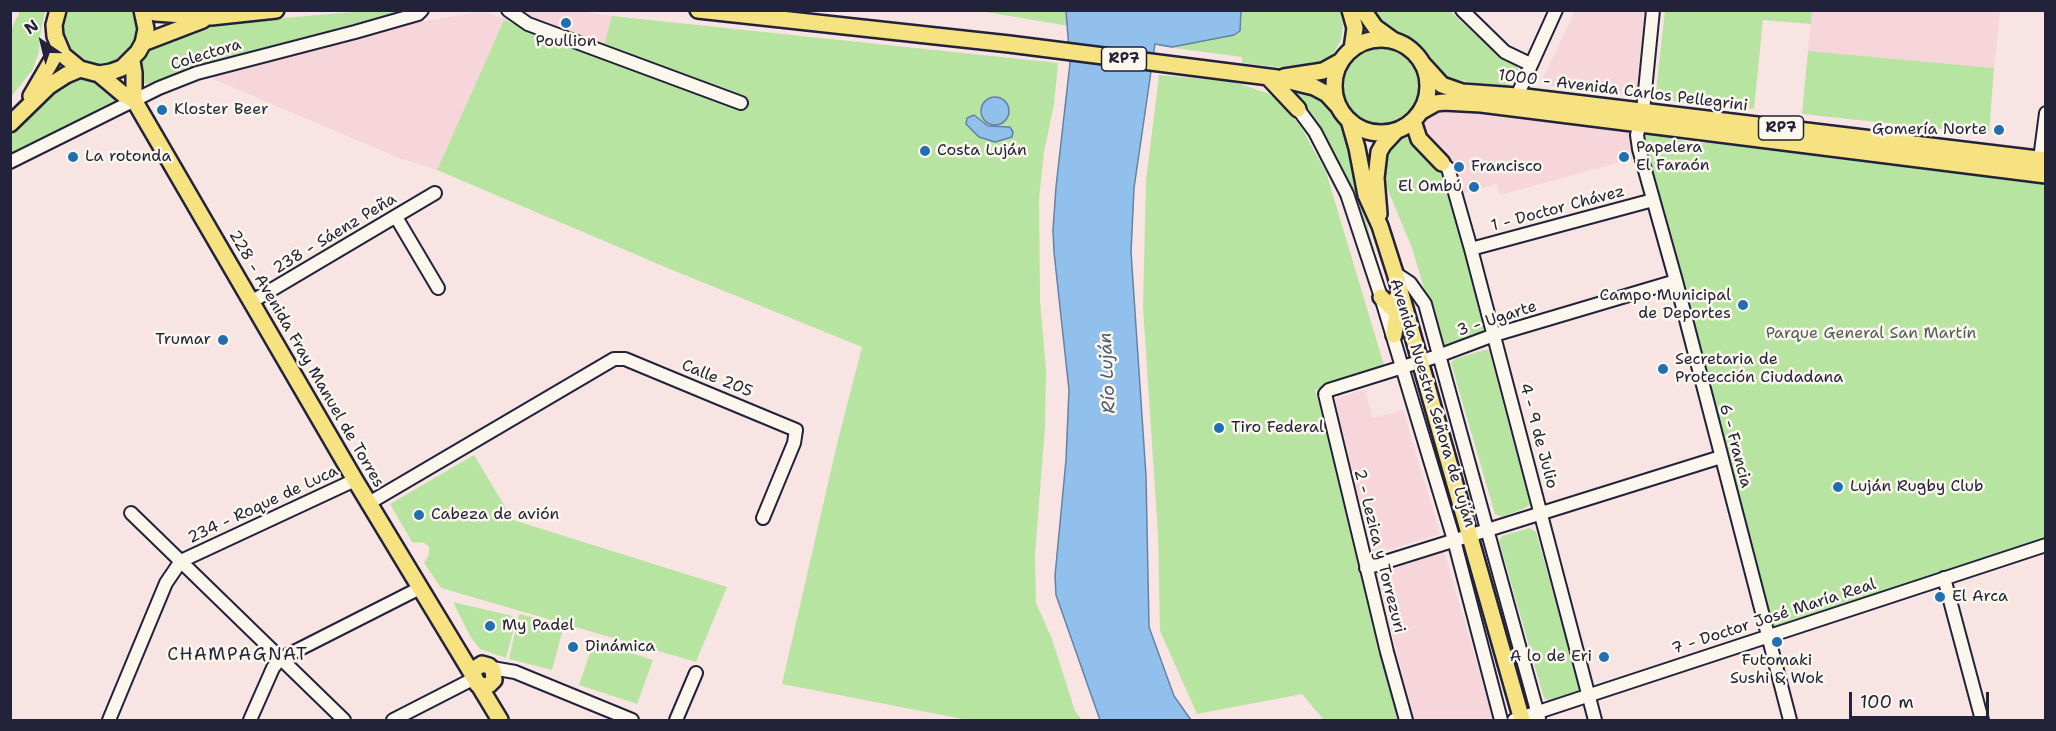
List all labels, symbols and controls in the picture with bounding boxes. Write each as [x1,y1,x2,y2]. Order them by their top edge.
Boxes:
north arrow [12,12,72,72]
text: N [20,15,43,39]
marker: Poullion [559,16,573,30]
place label: Poullion [535,32,597,52]
street label: Colectora [168,35,244,75]
road number: RP7 [1102,47,1146,71]
street label: 1000 - Avenida Carlos Pellegrini [1497,66,1749,116]
place label: Kloster Beer [174,100,269,120]
marker: Kloster Beer [155,103,169,117]
road number: RP7 [1758,116,1804,140]
place label: Gomería Norte [1872,120,1987,140]
marker: Gomería Norte [1992,123,2006,137]
place label: Papelera El Faraón [1636,138,1710,176]
place label: Costa Luján [937,141,1027,161]
marker: Costa Luján [918,144,932,158]
place label: La rotonda [85,147,171,167]
marker: La rotonda [66,150,80,164]
marker: Papelera El Faraón [1617,150,1631,164]
place label: Francisco [1471,157,1542,177]
marker: Francisco [1452,160,1466,174]
place label: El Ombú [1398,177,1462,197]
marker: El Ombú [1467,180,1481,194]
street label: 1 - Doctor Chávez [1489,182,1627,236]
street label: 238 - Sáenz Peña [270,190,400,278]
street label: 228 - Avenida Fray Manuel de Torres [224,227,388,491]
street label: Avenida Nuestra Señora de Luján [1385,276,1479,530]
place label: Campo Municipal de Deportes [1599,286,1731,324]
street label: 3 - Ugarte [1455,297,1539,341]
marker: Campo Municipal de Deportes [1736,298,1750,312]
park label: Parque General San Martín [1766,324,1976,344]
place label: Trumar [155,330,211,350]
water label: Río Luján [1095,332,1121,414]
marker: Trumar [216,333,230,347]
place label: Secretaria de Protección Ciudadana [1675,350,1843,388]
street label: Calle 205 [679,356,755,402]
marker: Secretaria de Protección Ciudadana [1656,362,1670,376]
street label: 4 - 9 de Julio [1515,381,1561,491]
street label: 6 - Francia [1715,402,1755,490]
place label: Tiro Federal [1231,418,1324,438]
marker: Tiro Federal [1212,421,1226,435]
street label: 234 - Roque de Luca [185,462,341,548]
street label: 2 - Lezica y Torrezuri [1349,467,1409,635]
place label: Luján Rugby Club [1850,477,1983,497]
marker: Luján Rugby Club [1831,480,1845,494]
place label: Cabeza de avión [431,505,559,525]
marker: Cabeza de avión [412,508,426,522]
street label: 7 - Doctor José María Real [1669,575,1879,659]
place label: El Arca [1952,587,2008,607]
marker: El Arca [1933,590,1947,604]
place label: My Padel [502,616,574,636]
marker: My Padel [483,619,497,633]
marker: Futomaki Sushi & Wok [1770,635,1784,649]
place label: Dinámica [585,637,655,657]
marker: Dinámica [566,640,580,654]
district label: CHAMPAGNAT [167,644,309,666]
place label: A lo de Eri [1510,647,1592,667]
marker: A lo de Eri [1597,650,1611,664]
place label: Futomaki Sushi & Wok [1730,651,1824,689]
scale bar [1852,680,1992,718]
text: 100 m [1860,690,1914,714]

